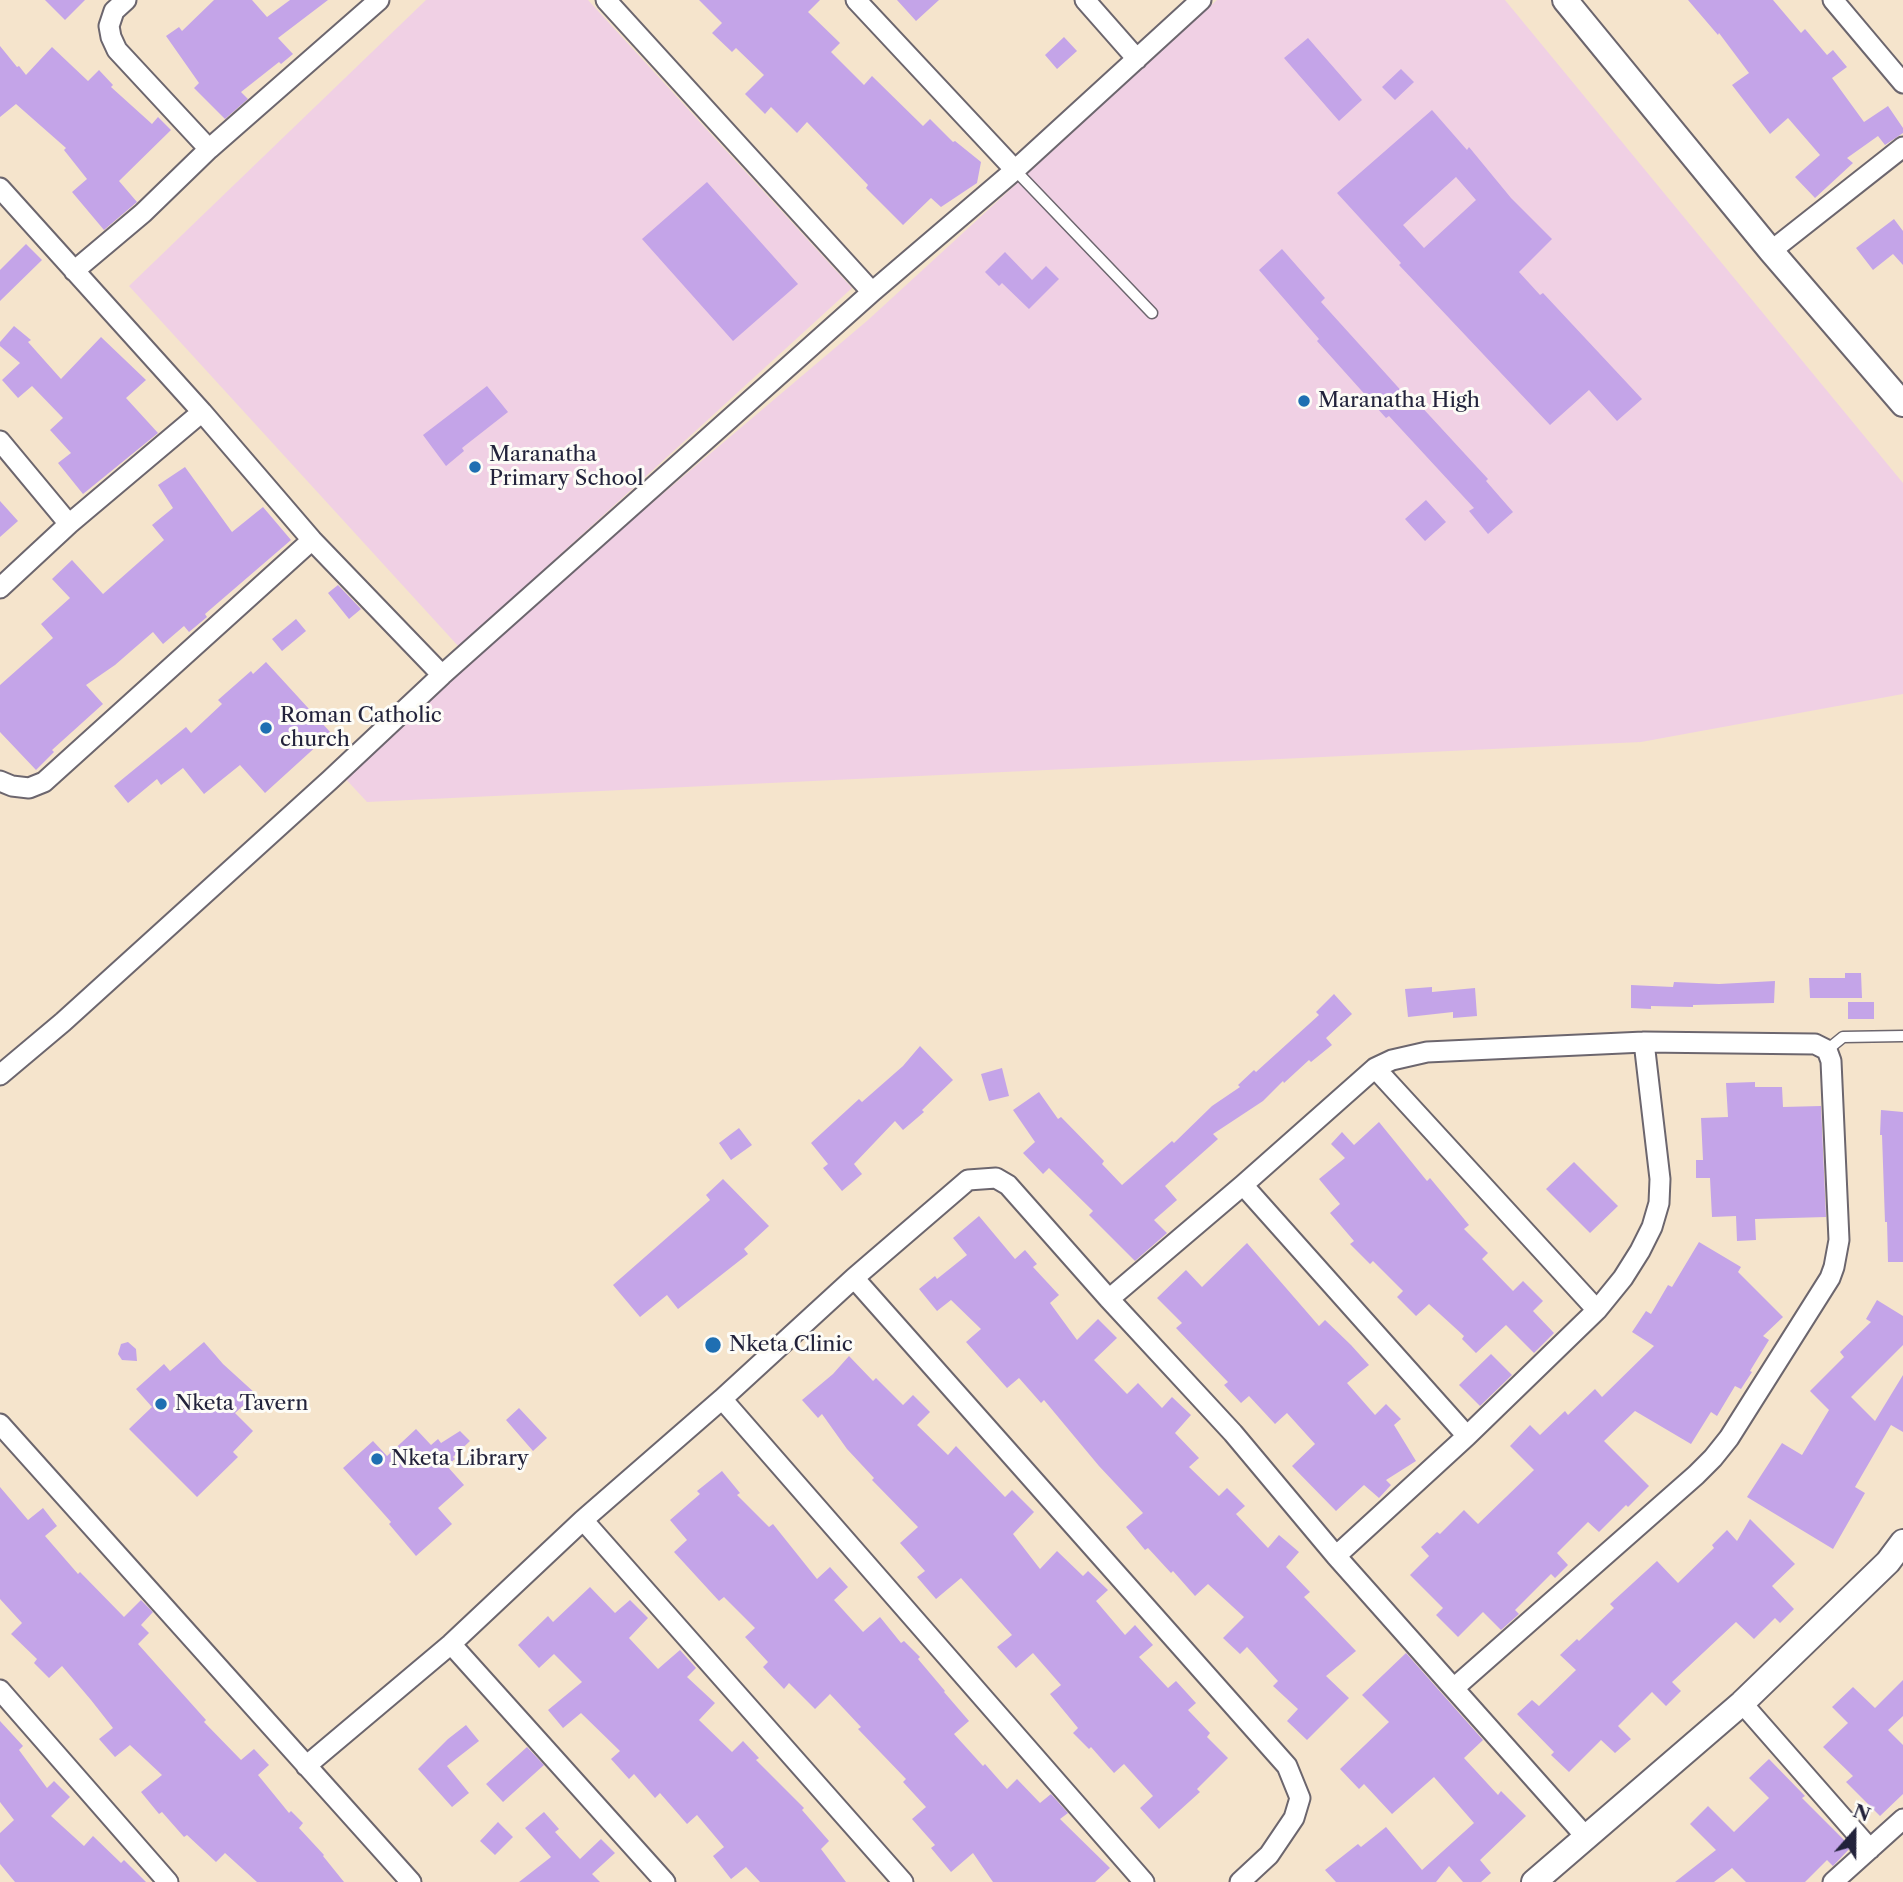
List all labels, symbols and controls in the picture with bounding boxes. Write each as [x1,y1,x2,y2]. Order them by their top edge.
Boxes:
place label: Maranatha High [1318,388,1480,414]
marker: Maranatha High [1296,393,1312,409]
place label: Maranatha Primary School [489,442,644,492]
marker: Maranatha Primary School [467,459,483,475]
place label: Roman Catholic church [280,703,442,753]
marker: Roman Catholic church [258,720,274,736]
place label: Nketa Clinic [729,1332,853,1358]
marker: Nketa Clinic [703,1335,723,1355]
place label: Nketa Tavern [175,1391,308,1417]
marker: Nketa Tavern [153,1396,169,1412]
place label: Nketa Library [391,1446,529,1472]
marker: Nketa Library [369,1451,385,1467]
north arrow [1819,1798,1889,1868]
text: N [1850,1799,1874,1827]

